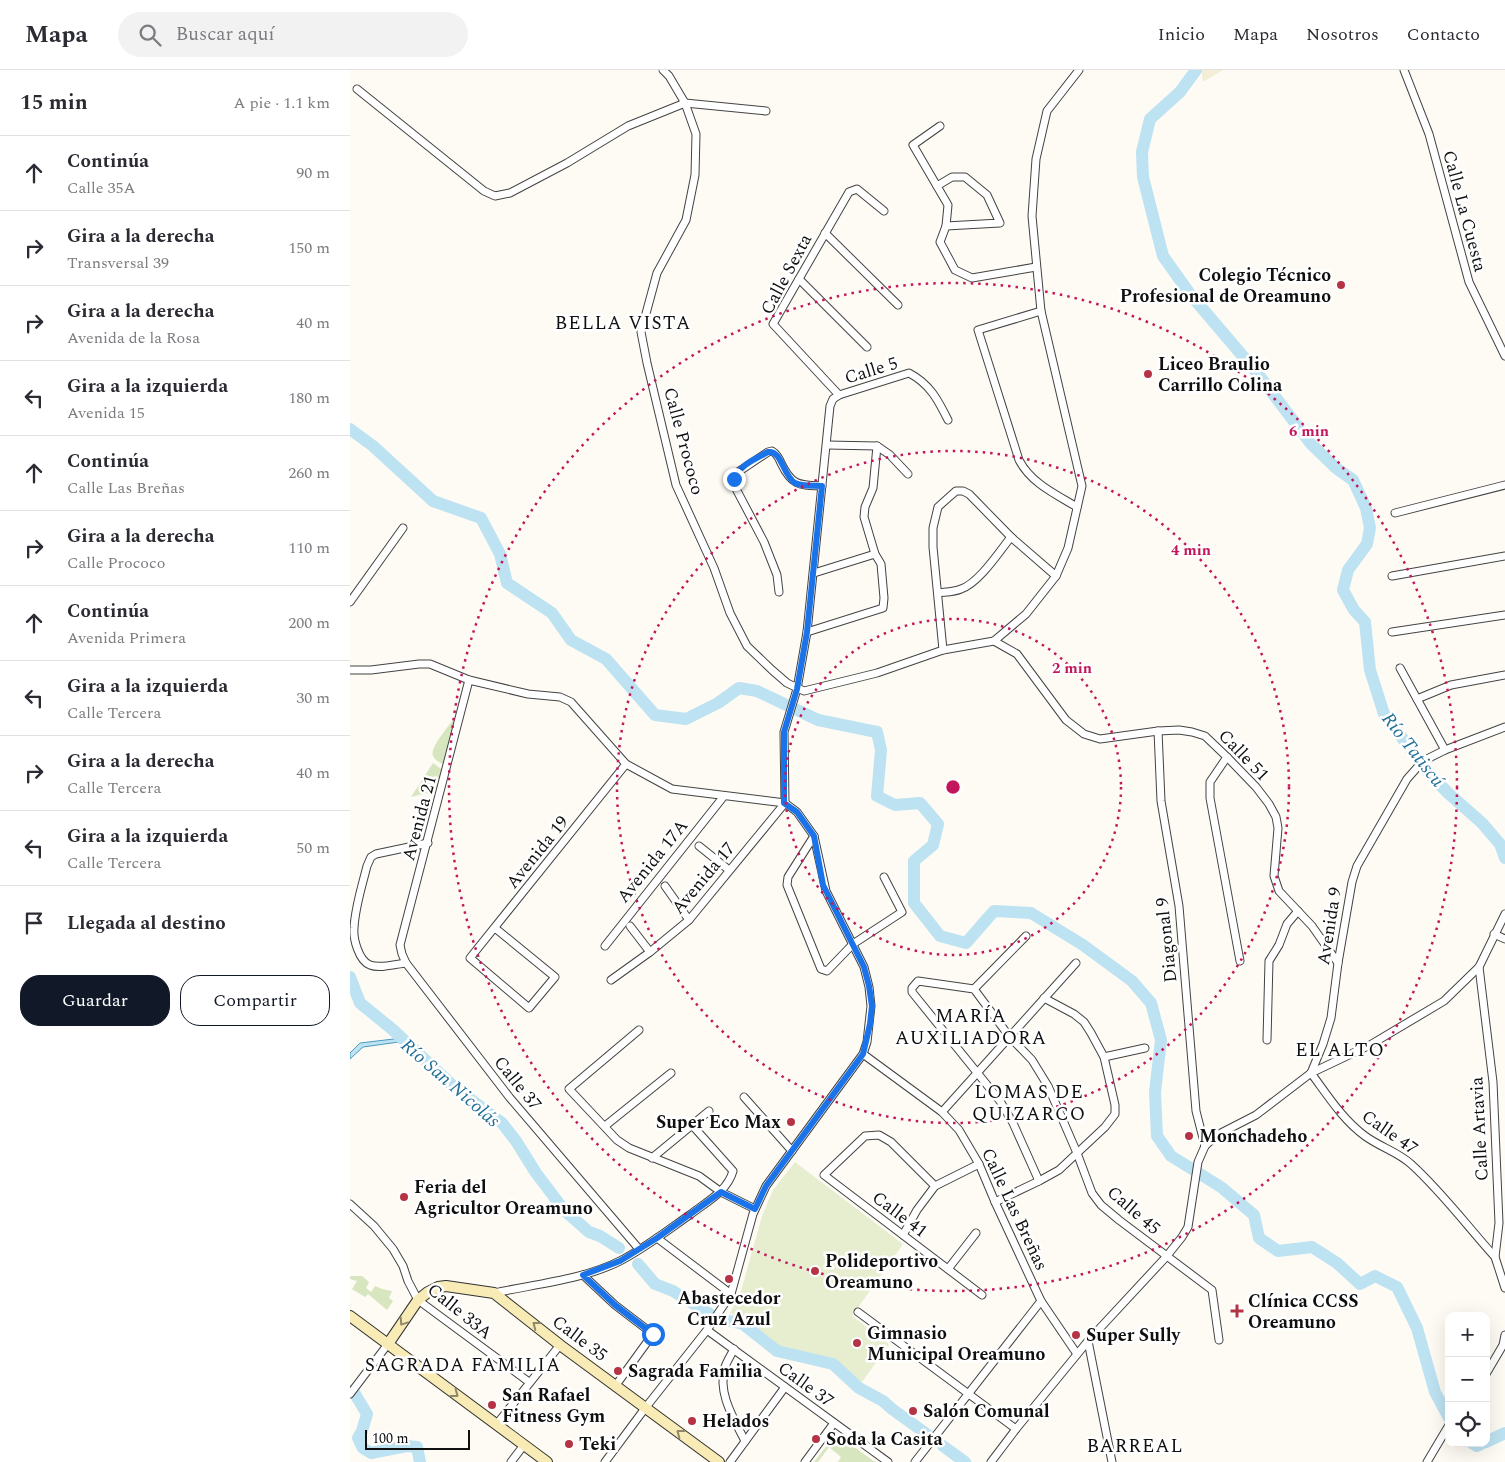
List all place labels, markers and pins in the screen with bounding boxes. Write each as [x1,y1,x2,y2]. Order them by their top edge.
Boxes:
place label: Colegio Técnico Profesional de Oreamuno [1120,262,1331,310]
marker: Colegio Técnico Profesional de Oreamuno [1335,279,1347,291]
place label: Liceo Braulio Carrillo Colina [1158,351,1283,399]
marker: Liceo Braulio Carrillo Colina [1142,368,1154,380]
centre of rings [944,778,962,796]
place label: Super Eco Max [656,1109,781,1136]
marker: Super Eco Max [785,1116,797,1128]
place label: Monchadeho [1199,1123,1307,1150]
marker: Monchadeho [1183,1130,1195,1142]
place label: Feria del Agricultor Oreamuno [414,1174,593,1222]
marker: Feria del Agricultor Oreamuno [398,1191,410,1203]
place label: Polideportivo Oreamuno [825,1248,938,1296]
marker: Polideportivo Oreamuno [809,1265,821,1277]
marker: Abastecedor Cruz Azul [723,1273,735,1285]
place label: Abastecedor Cruz Azul [678,1285,781,1333]
place label: Clínica CCSS Oreamuno [1248,1288,1359,1336]
marker: Clínica CCSS Oreamuno [1230,1304,1244,1318]
place label: Gimnasio Municipal Oreamuno [867,1320,1046,1368]
place label: Super Sully [1086,1322,1181,1349]
marker: Super Sully [1070,1329,1082,1341]
marker: Gimnasio Municipal Oreamuno [851,1337,863,1349]
place label: Sagrada Familia [628,1358,763,1385]
marker: Sagrada Familia [612,1365,624,1377]
place label: San Rafael Fitness Gym [502,1382,605,1430]
place label: Salón Comunal [923,1398,1050,1425]
marker: San Rafael Fitness Gym [486,1399,498,1411]
marker: Salón Comunal [907,1405,919,1417]
place label: Helados [702,1408,769,1435]
marker: Helados [686,1415,698,1427]
place label: Soda la Casita [826,1426,943,1453]
place label: Teki [579,1431,616,1458]
marker: Soda la Casita [810,1433,822,1445]
marker: Teki [563,1438,575,1450]

